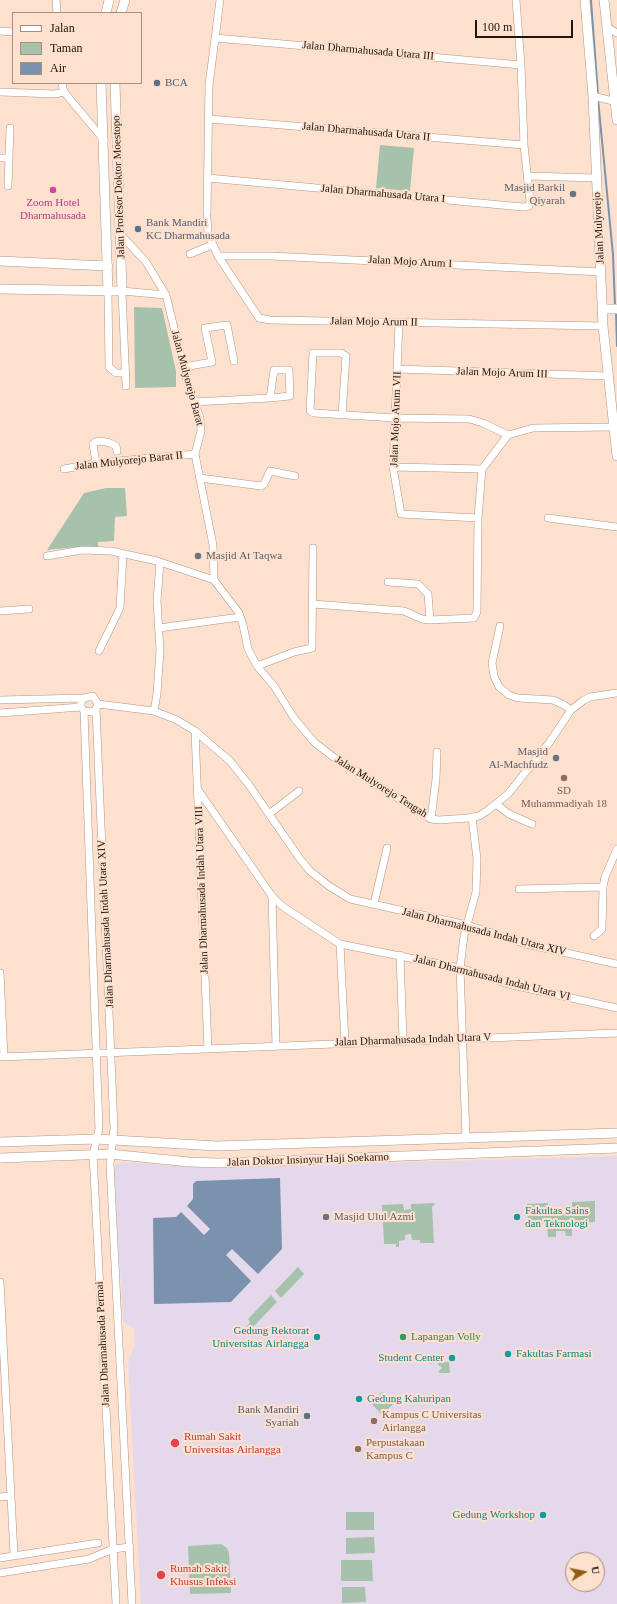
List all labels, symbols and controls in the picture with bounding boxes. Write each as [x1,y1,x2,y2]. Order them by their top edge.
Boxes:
legend [12,12,142,84]
scale bar [477,12,575,38]
text: 100 m [482,20,512,34]
text: Jalan [50,21,75,35]
street label: Jalan Dharmahusada Utara III [302,39,434,63]
text: Taman [50,41,82,55]
text: Air [50,61,66,75]
place label: BCA [165,76,188,90]
marker: BCA [152,78,162,88]
street label: Jalan Profesor Doktor Moestopo [110,115,128,259]
street label: Jalan Dharmahusada Utara II [301,120,431,144]
place label: Masjid Barkil Qiyarah [504,181,565,207]
street label: Jalan Dharmahusada Utara I [320,182,446,206]
marker: Zoom Hotel Dharmahusada [48,185,58,195]
marker: Masjid Barkil Qiyarah [568,189,578,199]
street label: Jalan Mulyorejo [591,192,607,264]
place label: Zoom Hotel Dharmahusada [20,196,86,222]
place label: Bank Mandiri KC Dharmahusada [146,216,230,242]
marker: Bank Mandiri KC Dharmahusada [133,224,143,234]
street label: Jalan Mojo Arum I [368,253,452,271]
street label: Jalan Mojo Arum II [330,315,418,329]
street label: Jalan Mulyorejo Barat [168,329,206,427]
street label: Jalan Mojo Arum III [456,365,548,381]
street label: Jalan Mojo Arum VII [388,371,404,467]
street label: Jalan Mulyorejo Barat II [74,449,184,473]
place label: Masjid At Taqwa [206,549,282,563]
marker: Masjid At Taqwa [193,551,203,561]
place label: Masjid Al-Machfudz [489,745,548,771]
street label: Jalan Mulyorejo Tengah [332,753,430,821]
marker: Masjid Al-Machfudz [551,753,561,763]
marker: SD Muhammadiyah 18 [559,773,569,783]
place label: SD Muhammadiyah 18 [521,784,607,810]
street label: Jalan Dharmahusada Indah Utara VIII [192,806,212,974]
street label: Jalan Dharmahusada Indah Utara XIV [95,839,117,1009]
street label: Jalan Dharmahusada Indah Utara XIV [401,905,567,959]
street label: Jalan Dharmahusada Indah Utara VI [412,952,572,1004]
street label: Jalan Dharmahusada Indah Utara V [334,1031,492,1049]
street label: Jalan Doktor Insinyur Haji Soekarno [227,1151,389,1169]
place label: Fakultas Sains dan Teknologi [525,1204,589,1230]
place label: Masjid Ulul Azmi [334,1210,414,1224]
marker: Masjid Ulul Azmi [321,1212,331,1222]
marker: Fakultas Sains dan Teknologi [512,1212,522,1222]
street label: Jalan Dharmahusada Permai [93,1281,113,1407]
place label: Gedung Rektorat Universitas Airlangga [212,1324,309,1350]
place label: Lapangan Volly [411,1330,481,1344]
marker: Gedung Rektorat Universitas Airlangga [312,1332,322,1342]
marker: Lapangan Volly [398,1332,408,1342]
place label: Fakultas Farmasi [516,1347,591,1361]
marker: Fakultas Farmasi [503,1349,513,1359]
place label: Student Center [378,1351,444,1365]
marker: Student Center [447,1353,457,1363]
place label: Gedung Kahuripan [367,1392,451,1406]
marker: Gedung Kahuripan [354,1394,364,1404]
place label: Bank Mandiri Syariah [238,1403,299,1429]
place label: Kampus C Universitas Airlangga [382,1408,482,1434]
marker: Bank Mandiri Syariah [302,1411,312,1421]
marker: Kampus C Universitas Airlangga [369,1416,379,1426]
place label: Rumah Sakit Universitas Airlangga [184,1430,281,1456]
place label: Perpustakaan Kampus C [366,1436,425,1462]
marker: Rumah Sakit Universitas Airlangga [169,1437,181,1449]
marker: Perpustakaan Kampus C [353,1444,363,1454]
place label: Gedung Workshop [452,1508,535,1522]
marker: Gedung Workshop [538,1510,548,1520]
north arrow [565,1552,605,1592]
place label: Rumah Sakit Khusus Infeksi [170,1562,236,1588]
text: U [589,1565,602,1575]
marker: Rumah Sakit Khusus Infeksi [155,1569,167,1581]

